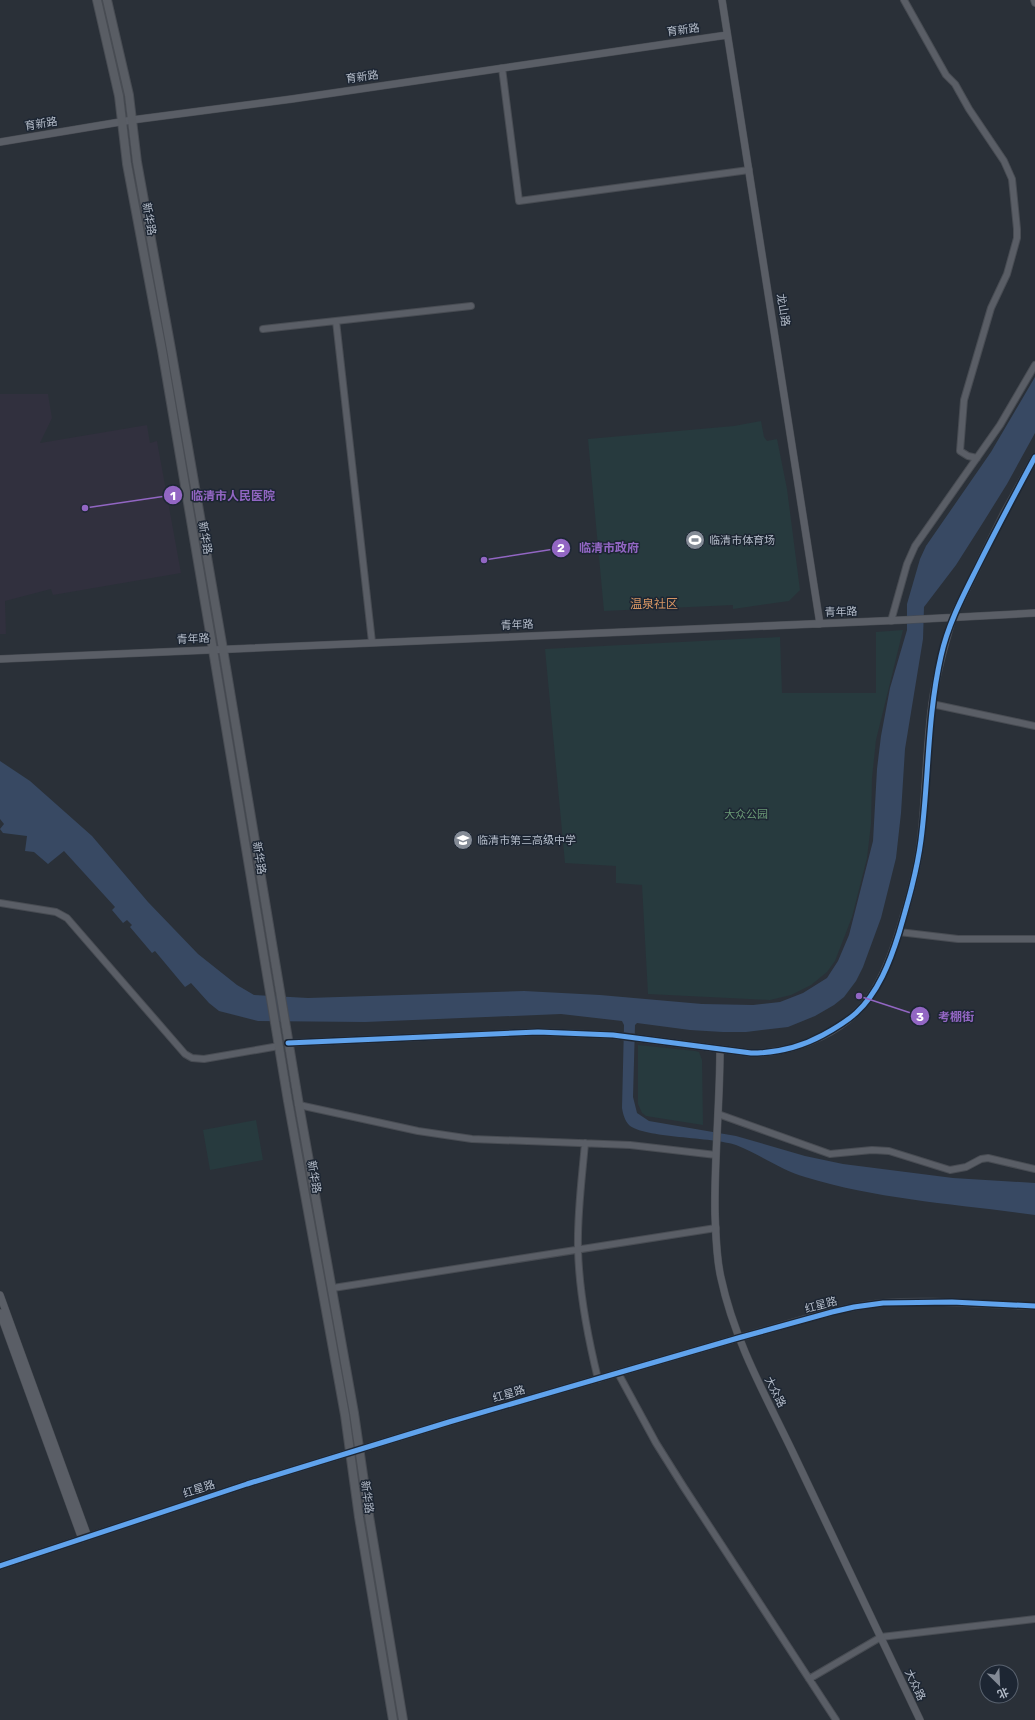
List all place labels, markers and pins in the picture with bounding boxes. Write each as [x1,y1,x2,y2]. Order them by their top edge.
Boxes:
callout: 临清市人民医院 [163,483,283,507]
sports icon: 临清市体育场 [684,529,706,551]
place label: 临清市体育场 [709,534,775,547]
callout: 临清市政府 [551,536,647,560]
school or university icon: 临清市第三高级中学 [452,829,474,851]
place label: 临清市第三高级中学 [477,834,576,847]
callout: 考棚街 [910,1004,982,1028]

